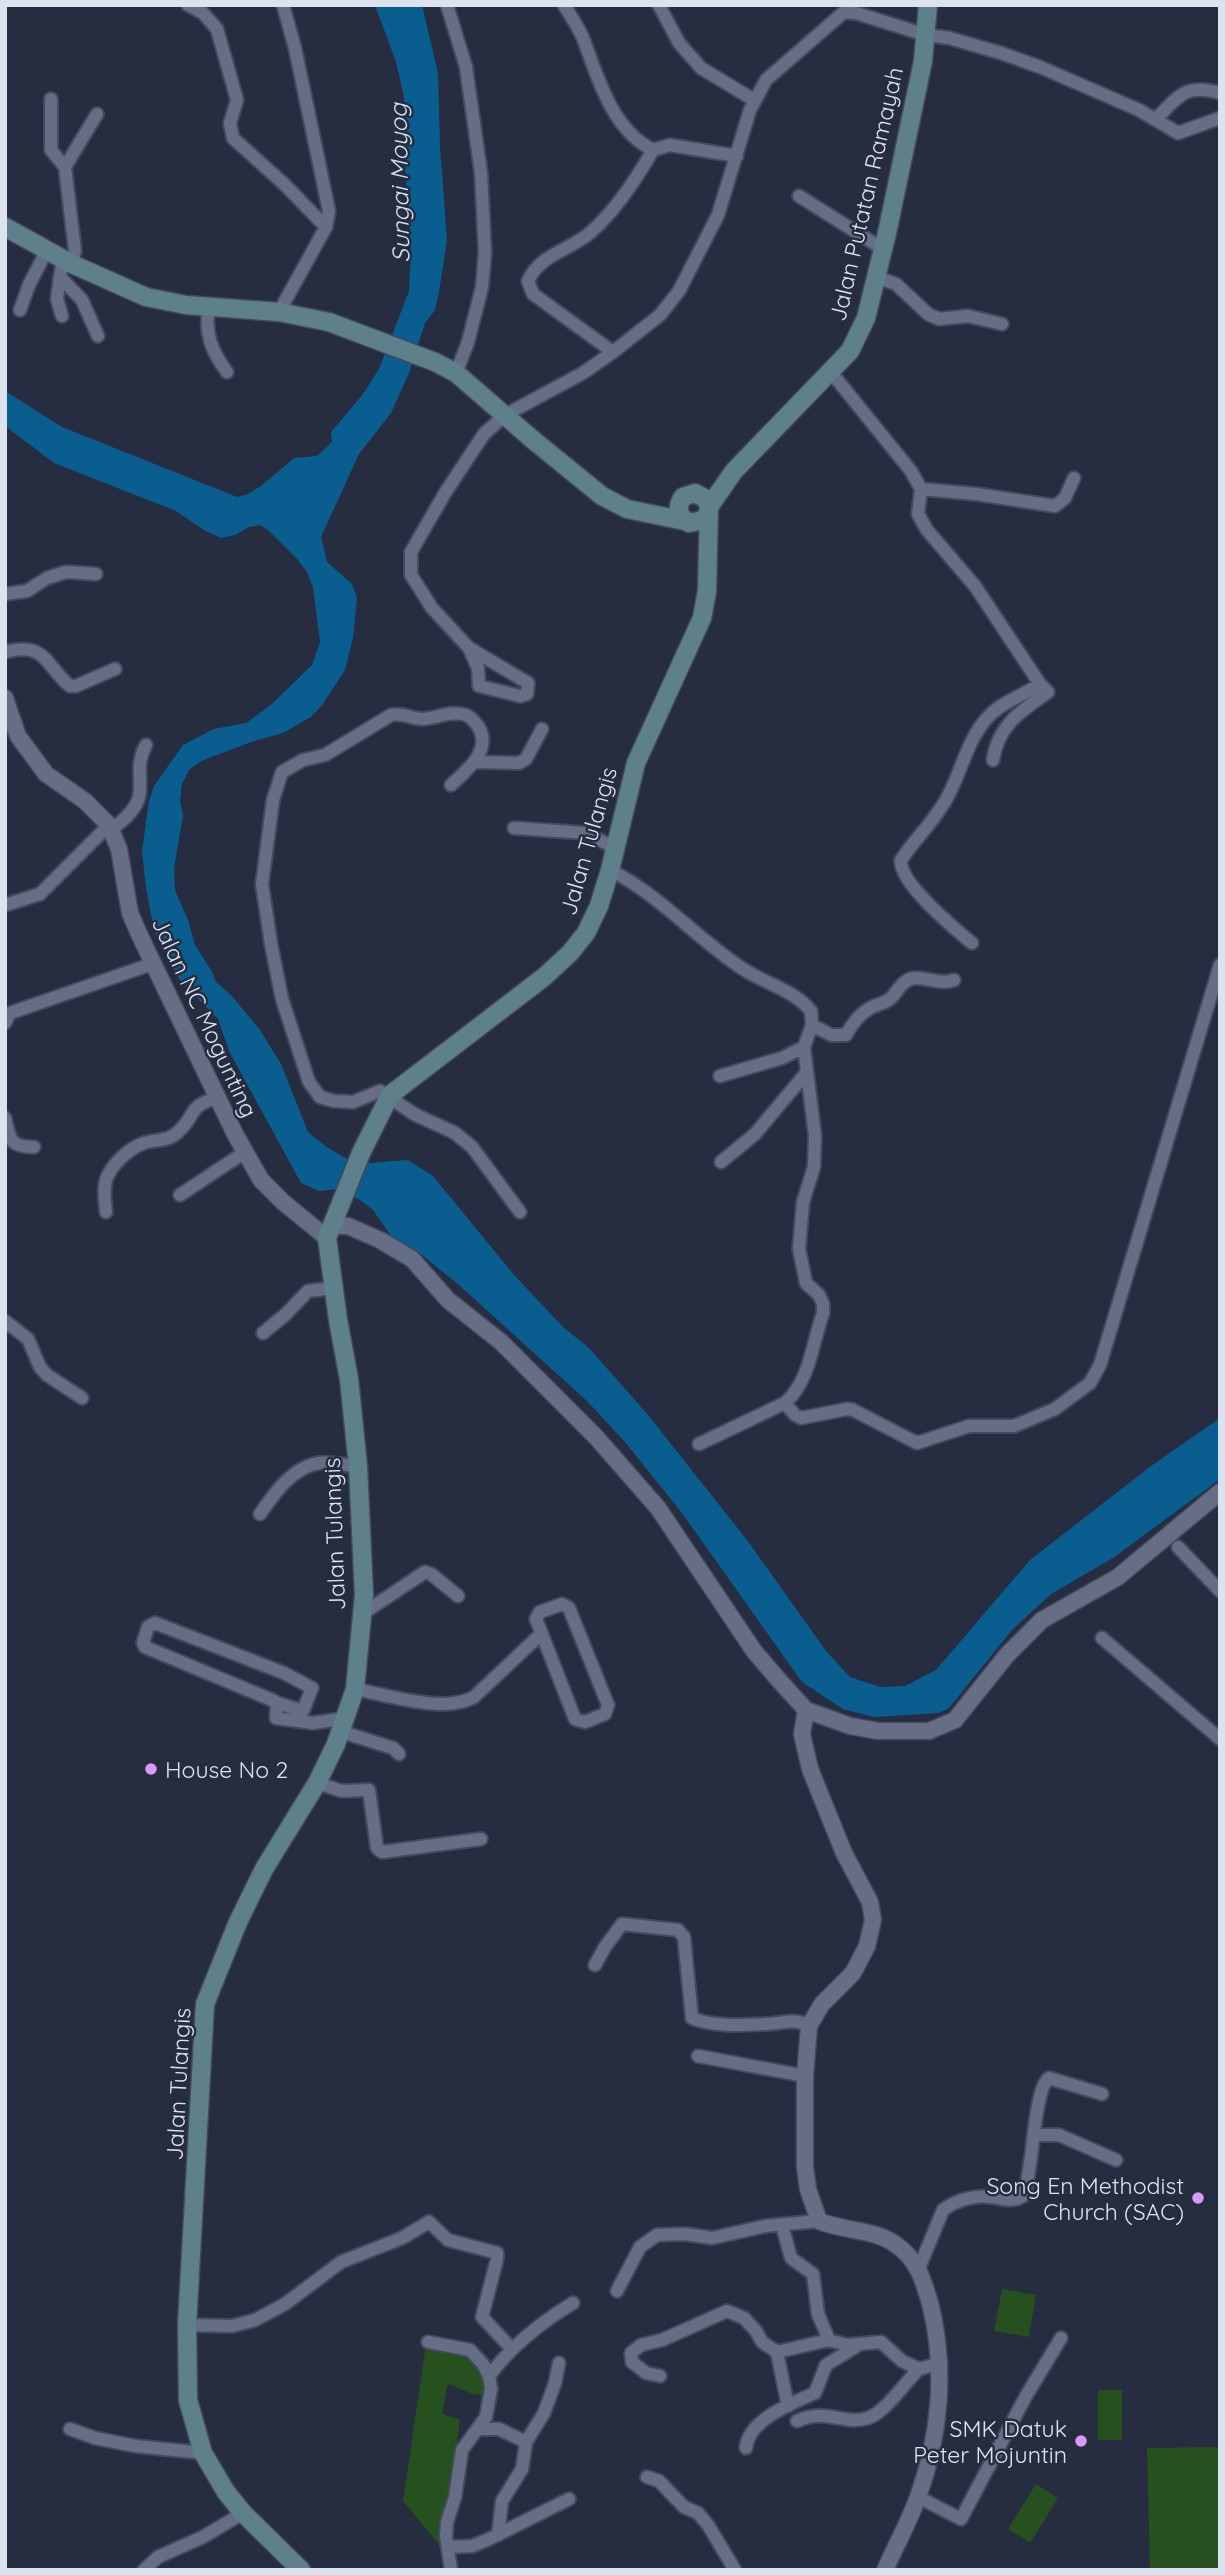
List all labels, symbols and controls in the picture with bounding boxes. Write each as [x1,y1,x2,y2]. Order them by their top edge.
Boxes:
street label: Jalan Putatan Ramayah [823,64,909,324]
water label: Sungai Moyog [383,101,415,263]
street label: Jalan Tulangis [553,764,623,918]
street label: Jalan NC Mogunting [146,912,264,1122]
street label: Jalan Tulangis [317,1457,351,1611]
place label: House No 2 [165,1755,288,1784]
marker: House No 2 [143,1761,159,1777]
street label: Jalan Tulangis [160,2007,196,2161]
place label: Song En Methodist Church (SAC) [986,2171,1184,2226]
marker: Song En Methodist Church (SAC) [1190,2190,1206,2206]
place label: SMK Datuk Peter Mojuntin [913,2414,1067,2469]
marker: SMK Datuk Peter Mojuntin [1073,2433,1089,2449]

